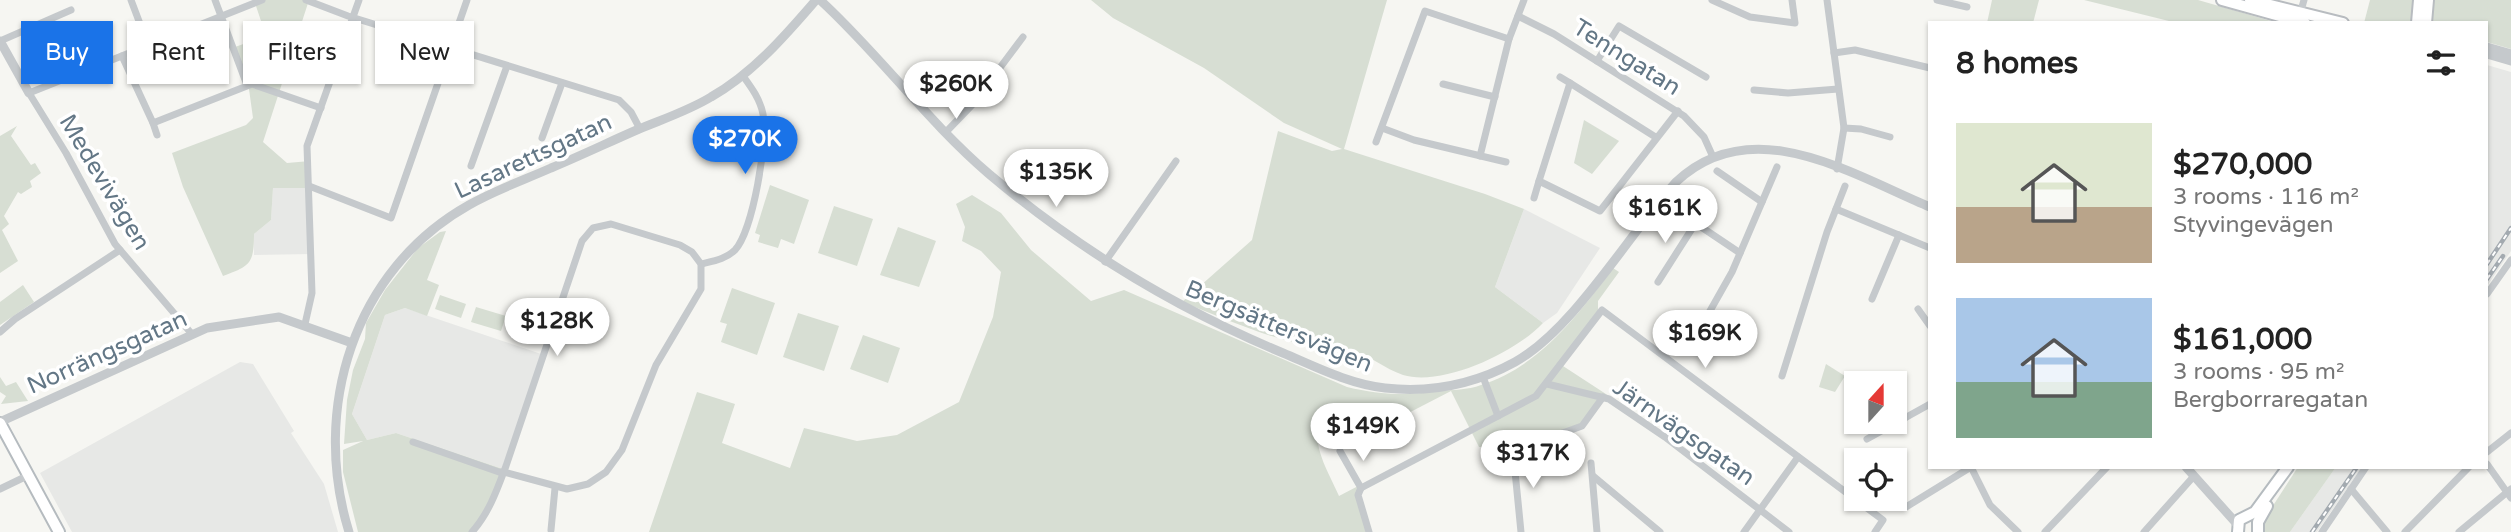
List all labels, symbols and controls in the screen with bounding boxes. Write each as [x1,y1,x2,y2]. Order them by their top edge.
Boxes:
street label: Tenngatan [1568,13,1686,102]
chip: Buy [21,21,113,84]
chip: Rent [127,21,229,84]
chip: Filters [243,21,361,84]
chip: New [375,21,474,84]
icon: filters [2422,44,2460,82]
text: 8 homes [1956,45,2078,82]
pin: $260K [907,61,1005,121]
text: $260K [920,70,992,98]
street label: Lasarettsgatan [450,107,616,206]
street label: Medevivägen [53,109,156,255]
pin: $270K [696,116,794,176]
text: $270K [709,125,781,153]
text: $270,000 [2173,146,2312,183]
pin: $135K [1007,150,1105,209]
icon: home [2012,151,2096,235]
text: $135K [1020,158,1092,186]
text: 3 rooms · 116 m² [2173,183,2359,211]
pin: $161K [1616,186,1714,245]
text: $161K [1629,194,1701,222]
text: Styvingevägen [2173,211,2334,239]
street label: Bergsättersvägen [1181,274,1377,379]
pin: $128K [508,298,606,358]
street label: Norrängsgatan [23,304,192,401]
text: $128K [521,307,593,335]
pin: $169K [1656,310,1754,370]
text: $169K [1669,319,1741,347]
text: $161,000 [2173,321,2312,358]
icon: home [2012,326,2096,410]
text: 3 rooms · 95 m² [2173,358,2344,386]
north arrow [1844,371,1908,434]
map controls [1844,371,1907,511]
street label: Järnvägsgatan [1607,373,1760,492]
text: Bergborraregatan [2173,386,2368,414]
pin: $149K [1314,404,1412,463]
text: $149K [1327,412,1399,440]
pin: $317K [1484,430,1582,490]
text: $317K [1497,439,1569,467]
button: locate [1844,448,1907,511]

